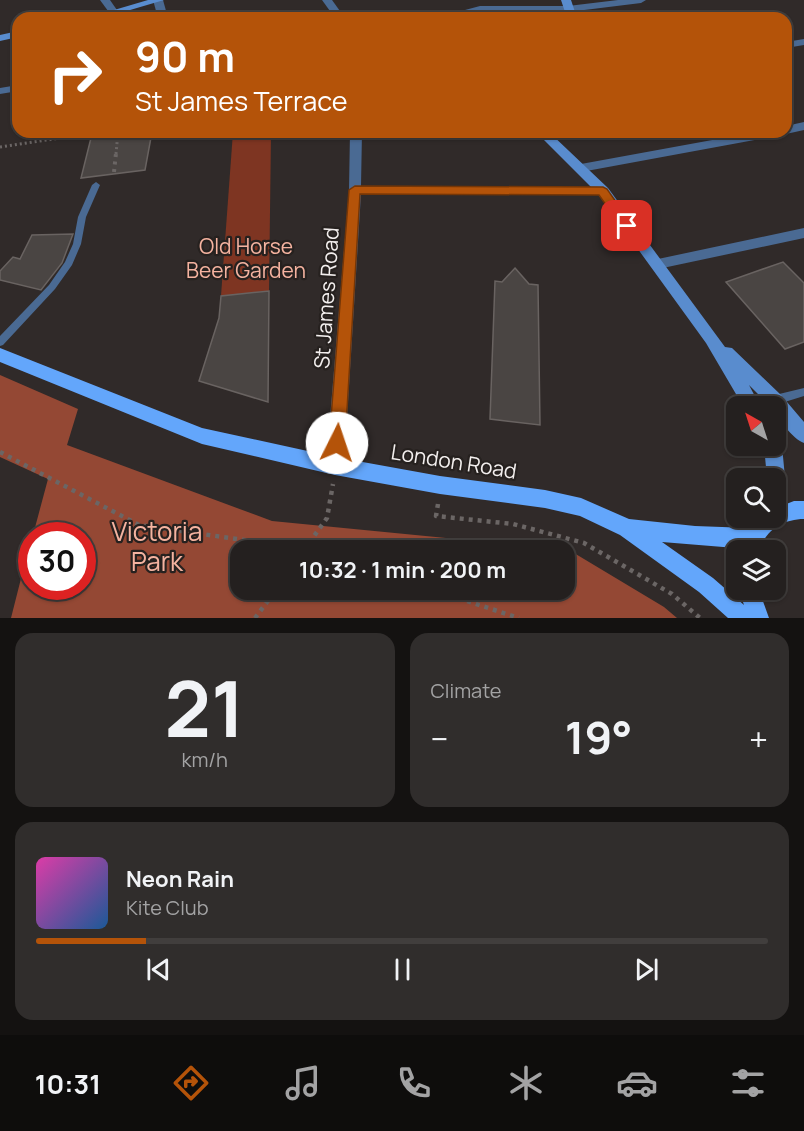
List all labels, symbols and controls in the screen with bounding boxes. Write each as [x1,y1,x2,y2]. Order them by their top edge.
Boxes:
text: 90 m [135,27,235,85]
icon: right [36,36,114,114]
text: St James Terrace [135,82,348,119]
pin [601,200,652,251]
icon: arrive [610,209,643,242]
street label: St James Road [307,226,345,370]
park label: Old Horse Beer Garden [186,232,306,284]
north arrow [726,396,786,456]
map controls [726,396,786,600]
position arrow [305,411,369,475]
street label: London Road [389,437,519,485]
button: search [726,468,786,528]
park label: Victoria Park [112,513,202,579]
speed limit sign: 30 [18,522,96,600]
button: layers [726,540,786,600]
text: 10:32 · 1 min · 200 m [299,555,506,585]
text: 21 [164,654,245,760]
text: Climate [431,677,502,704]
text: 19° [565,706,633,768]
text: − [431,716,448,761]
text: + [749,716,768,761]
text: km/h [181,746,228,773]
text: Neon Rain [126,864,234,894]
text: Kite Club [126,894,209,921]
icon: previous [142,953,175,986]
icon: pause [386,953,419,986]
icon: next [630,953,663,986]
icon: directions [170,1062,212,1104]
icon: music [282,1062,324,1104]
icon: phone [393,1062,435,1104]
icon: climate [505,1062,547,1104]
icon: car [616,1062,658,1104]
icon: filters [727,1062,769,1104]
text: 10:31 [35,1065,101,1102]

